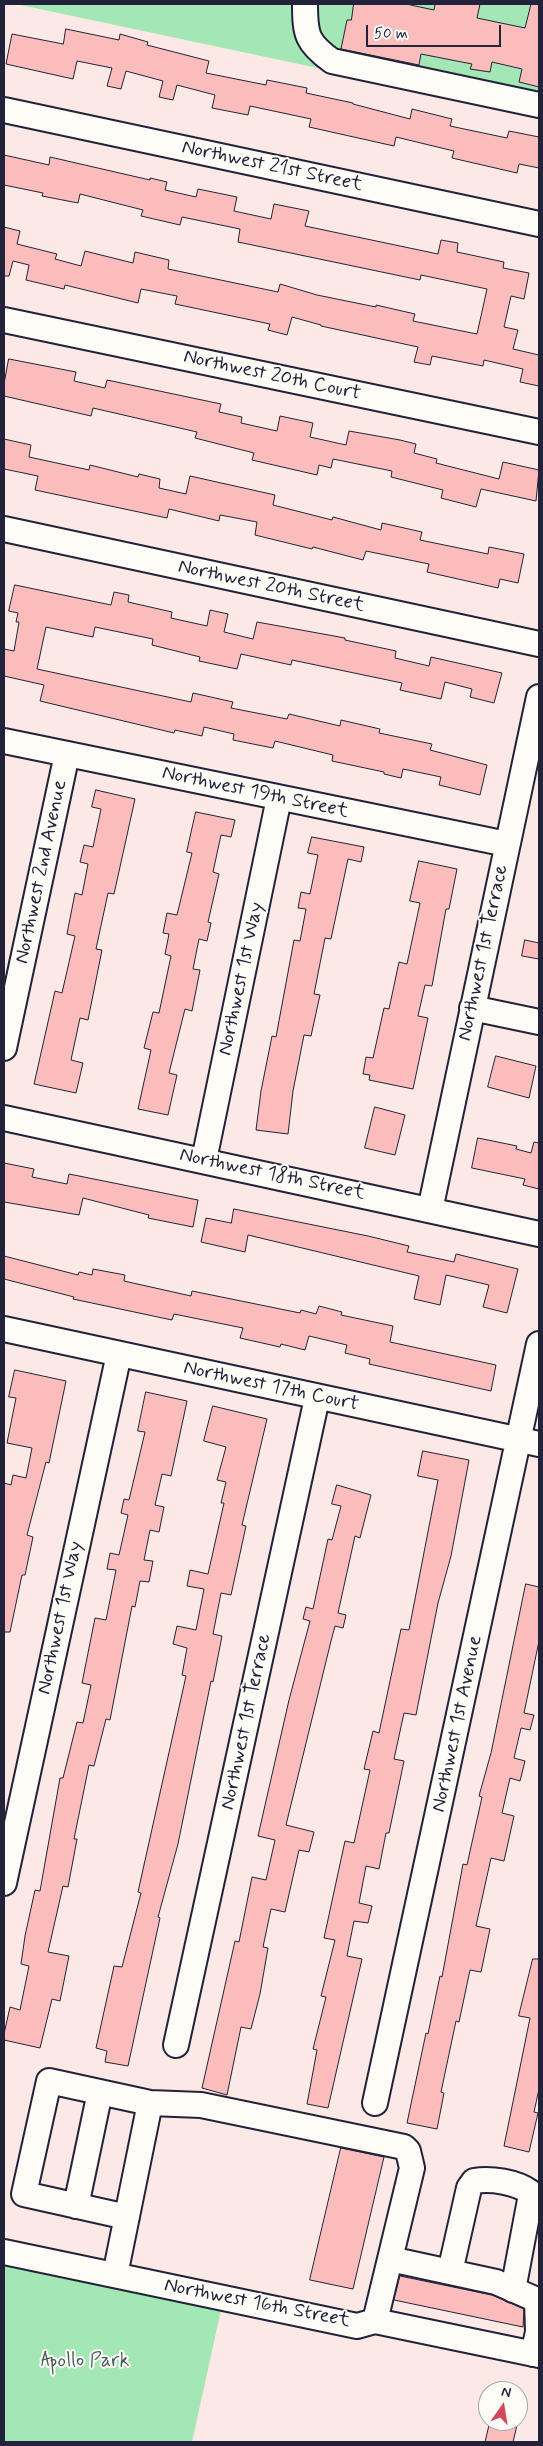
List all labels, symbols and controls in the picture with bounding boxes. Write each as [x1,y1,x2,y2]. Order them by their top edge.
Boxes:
scale bar [368,15,503,47]
text: 50 m [374,24,408,44]
street label: Northwest 21st Street [179,136,365,198]
street label: Northwest 20th Court [181,345,363,407]
street label: Northwest 20th Street [176,556,366,618]
street label: Northwest 19th Street [160,762,350,824]
street label: Northwest 2nd Avenue [11,778,73,966]
street label: Northwest 1st Terrace [454,863,514,1043]
street label: Northwest 1st Way [214,900,270,1058]
street label: Northwest 18th Street [177,1144,367,1206]
street label: Northwest 17th Court [181,1357,361,1417]
street label: Northwest 1st Way [33,1539,89,1697]
street label: Northwest 1st Terrace [217,1632,277,1812]
street label: Northwest 1st Avenue [428,1633,488,1815]
street label: Northwest 16th Street [162,2274,352,2334]
park label: Apollo Park [41,2350,129,2374]
north arrow [478,2381,528,2431]
text: N [500,2383,513,2402]

